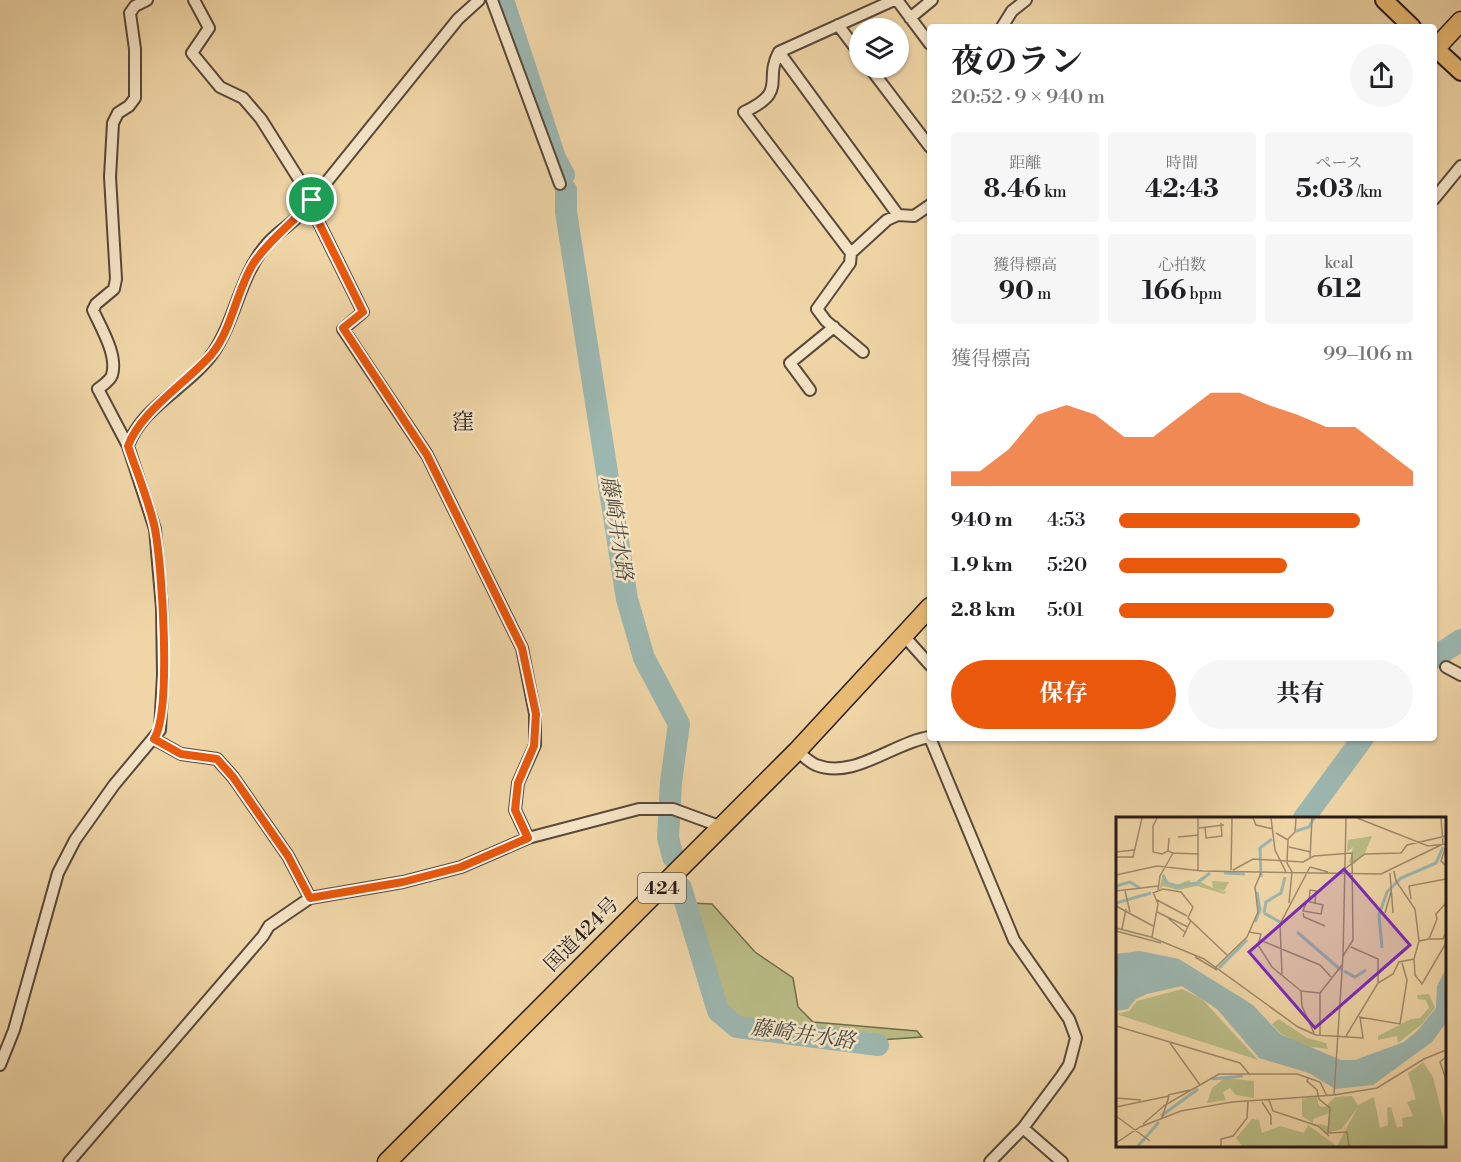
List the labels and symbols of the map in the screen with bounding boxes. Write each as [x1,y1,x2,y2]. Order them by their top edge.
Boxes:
pin [286,174,337,225]
district label: 窪 [452,409,474,436]
water label: 藤崎井水路 [595,474,637,584]
inset map [1116,817,1446,1147]
road number: 424 [638,873,686,903]
street label: 国道424号 [539,892,625,978]
water label: 藤崎井水路 [749,1015,859,1055]

